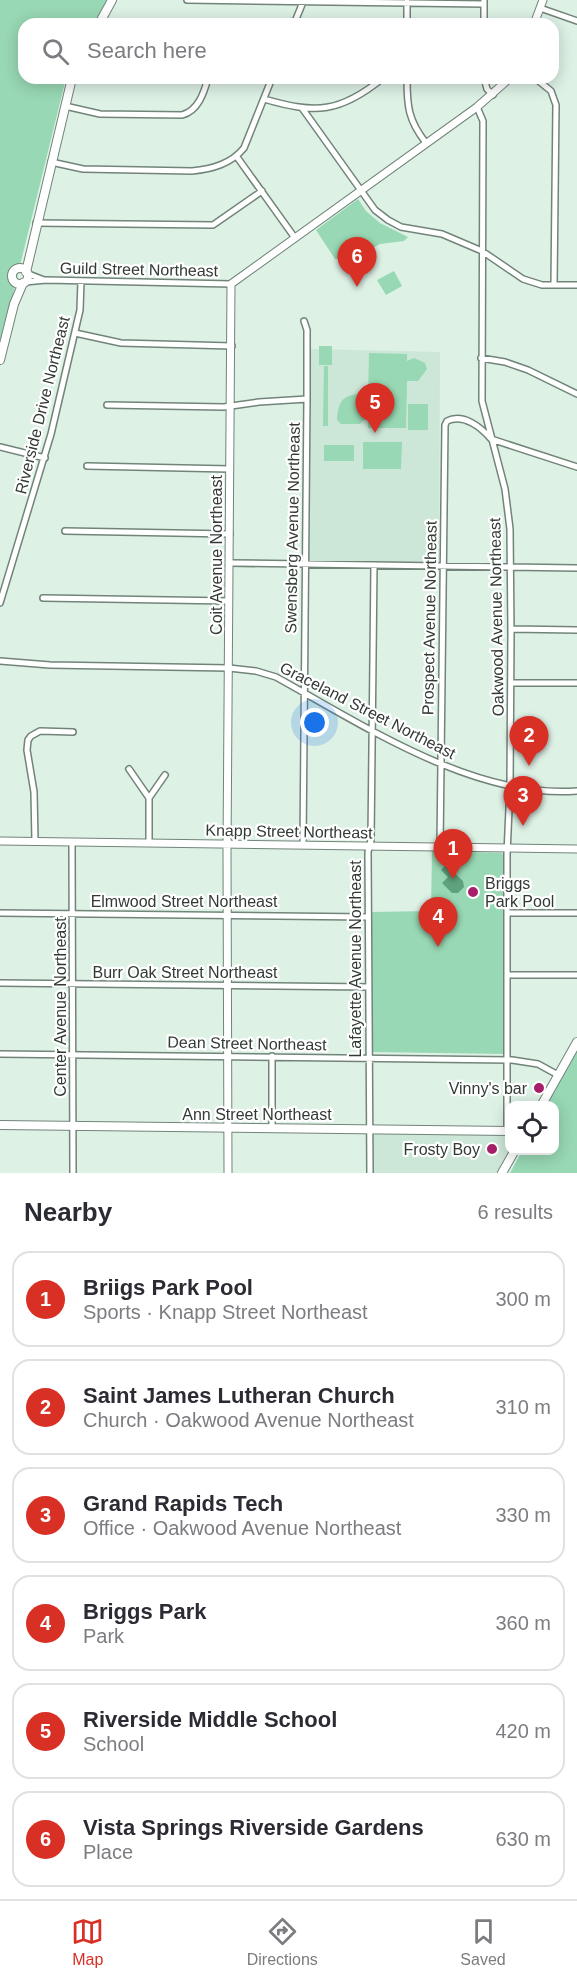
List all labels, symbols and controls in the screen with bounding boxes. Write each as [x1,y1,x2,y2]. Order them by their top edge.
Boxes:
search box [18,18,559,84]
icon: search [39,35,72,68]
text: Search here [87,38,207,63]
pin: 6 [338,238,376,287]
street label: Guild Street Northeast [60,260,219,279]
street label: Riverside Drive Northeast [12,314,73,496]
pin: 5 [356,384,394,433]
street label: Swensberg Avenue Northeast [282,422,303,634]
street label: Coit Avenue Northeast [208,475,225,635]
street label: Oakwood Avenue Northeast [486,517,507,717]
street label: Prospect Avenue Northeast [419,520,440,715]
street label: Graceland Street Northeast [277,659,459,762]
your location [300,708,329,737]
pin: 2 [510,716,548,766]
pin: 3 [504,776,542,826]
street label: Knapp Street Northeast [205,822,373,841]
pin: 1 [434,830,472,879]
street label: Lafayette Avenue Northeast [347,860,364,1058]
place label: Briggs Park Pool [485,875,554,910]
marker: Briggs Park Pool [466,885,480,899]
street label: Elmwood Street Northeast [91,893,278,910]
pin: 4 [418,898,458,947]
street label: Center Avenue Northeast [52,917,69,1097]
street label: Burr Oak Street Northeast [93,964,278,981]
street label: Dean Street Northeast [167,1034,327,1053]
place label: Vinny's bar [449,1080,528,1097]
marker: Vinny's bar [532,1081,546,1095]
map controls [505,1101,559,1155]
button: locate [505,1101,559,1155]
street label: Ann Street Northeast [182,1106,332,1123]
place label: Frosty Boy [404,1141,480,1158]
marker: Frosty Boy [485,1142,499,1156]
text: Nearby [24,1197,112,1227]
text: 6 results [477,1201,553,1223]
text: Briigs Park Pool [83,1275,253,1300]
text: 1 [40,1288,51,1310]
text: 300 m [495,1288,551,1310]
text: Sports · Knapp Street Northeast [83,1301,368,1323]
text: Saint James Lutheran Church [83,1383,395,1408]
text: 2 [40,1396,51,1418]
text: 310 m [495,1396,551,1418]
text: Church · Oakwood Avenue Northeast [83,1409,414,1431]
text: Grand Rapids Tech [83,1491,283,1516]
text: 3 [40,1504,51,1526]
text: 330 m [495,1504,551,1526]
text: Office · Oakwood Avenue Northeast [83,1517,401,1539]
text: Briggs Park [83,1599,207,1624]
text: 4 [40,1612,51,1634]
text: 360 m [495,1612,551,1634]
text: Park [83,1625,124,1647]
text: Riverside Middle School [83,1707,337,1732]
text: 5 [40,1720,51,1742]
text: 420 m [495,1720,551,1742]
text: School [83,1733,144,1755]
text: Vista Springs Riverside Gardens [83,1815,424,1840]
text: 6 [40,1828,51,1850]
text: 630 m [495,1828,551,1850]
text: Place [83,1841,133,1863]
tab: Map [71,1915,104,1969]
tab: Directions [247,1915,318,1969]
tab: Saved [460,1915,506,1969]

